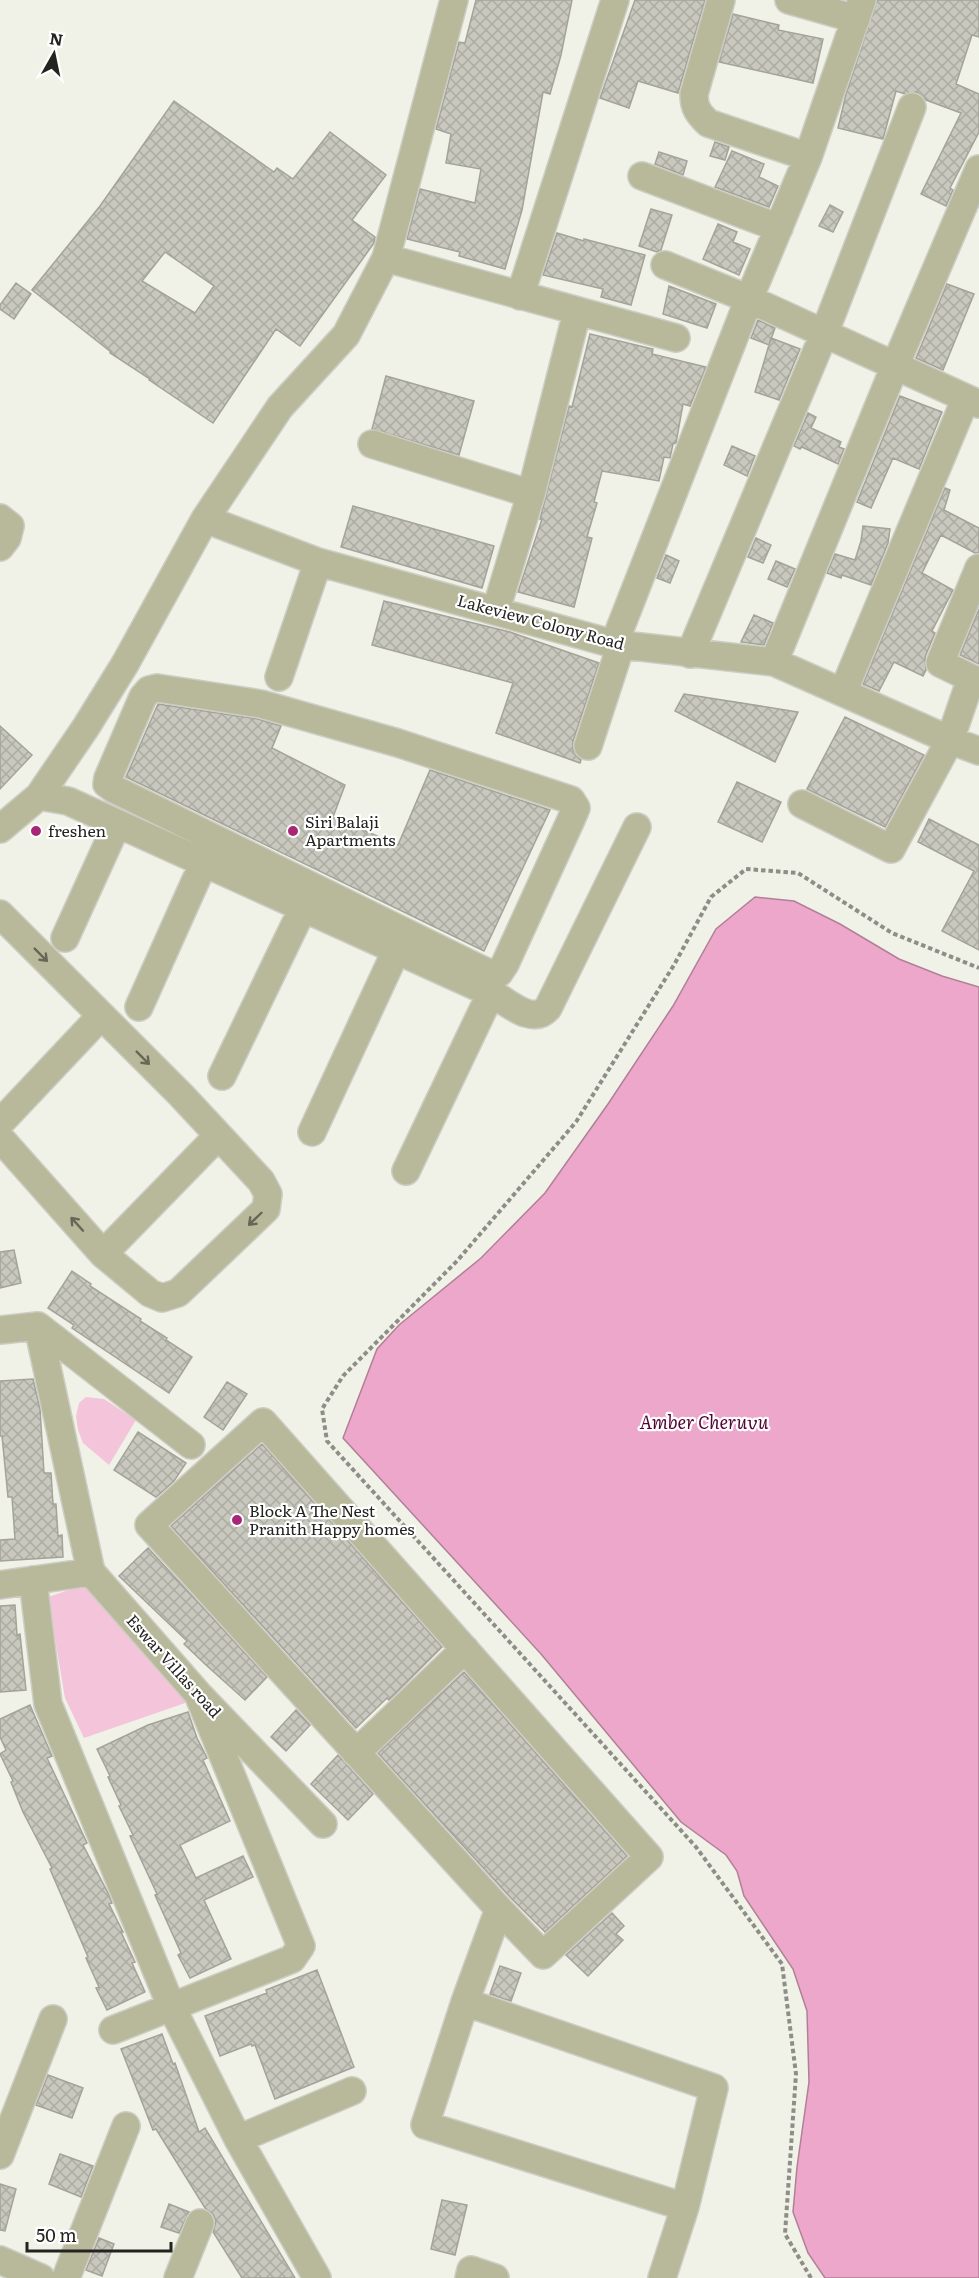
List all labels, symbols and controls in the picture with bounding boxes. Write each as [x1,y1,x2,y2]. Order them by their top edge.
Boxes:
north arrow [24,24,84,84]
text: N [48,25,65,51]
street label: Lakeview Colony Road [455,587,628,655]
place label: Siri Balaji Apartments [305,809,396,851]
place label: freshen [48,818,107,842]
marker: freshen [29,824,43,838]
marker: Siri Balaji Apartments [286,824,300,838]
one-way arrow [34,948,49,963]
one-way arrow [136,1050,150,1065]
one-way arrow [248,1212,263,1226]
one-way arrow [70,1216,83,1232]
water label: Amber Cheruvu [639,1408,769,1435]
place label: Block A The Nest Pranith Happy homes [249,1498,414,1540]
marker: Block A The Nest Pranith Happy homes [230,1513,244,1527]
street label: Eswar Villas road [122,1608,228,1723]
scale bar [27,2215,171,2253]
text: 50 m [36,2221,77,2248]

